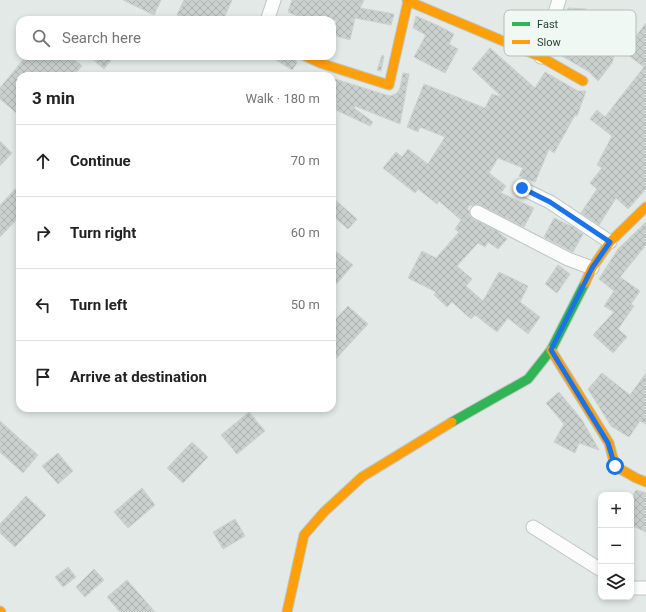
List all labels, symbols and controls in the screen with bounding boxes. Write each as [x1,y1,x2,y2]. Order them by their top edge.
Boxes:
legend [504,10,636,56]
search box [16,16,336,60]
text: Fast [537,18,559,31]
icon: search [30,27,52,49]
text: Search here [62,29,141,47]
text: Slow [537,36,561,49]
text: 3 min [32,88,75,108]
text: Walk · 180 m [245,91,320,106]
icon: ahead [32,150,54,172]
text: Continue [70,152,131,170]
text: 70 m [291,153,320,168]
route end [513,179,531,197]
icon: right [32,222,54,244]
text: Turn right [70,224,136,242]
text: 60 m [291,225,320,240]
icon: left [32,294,54,316]
text: Turn left [70,296,127,314]
text: 50 m [291,297,320,312]
icon: arrive [32,366,54,388]
text: Arrive at destination [70,368,207,386]
route start [606,457,624,475]
map controls [598,492,634,600]
button: + [598,492,634,528]
button: − [598,528,634,564]
button: layers [598,564,634,600]

